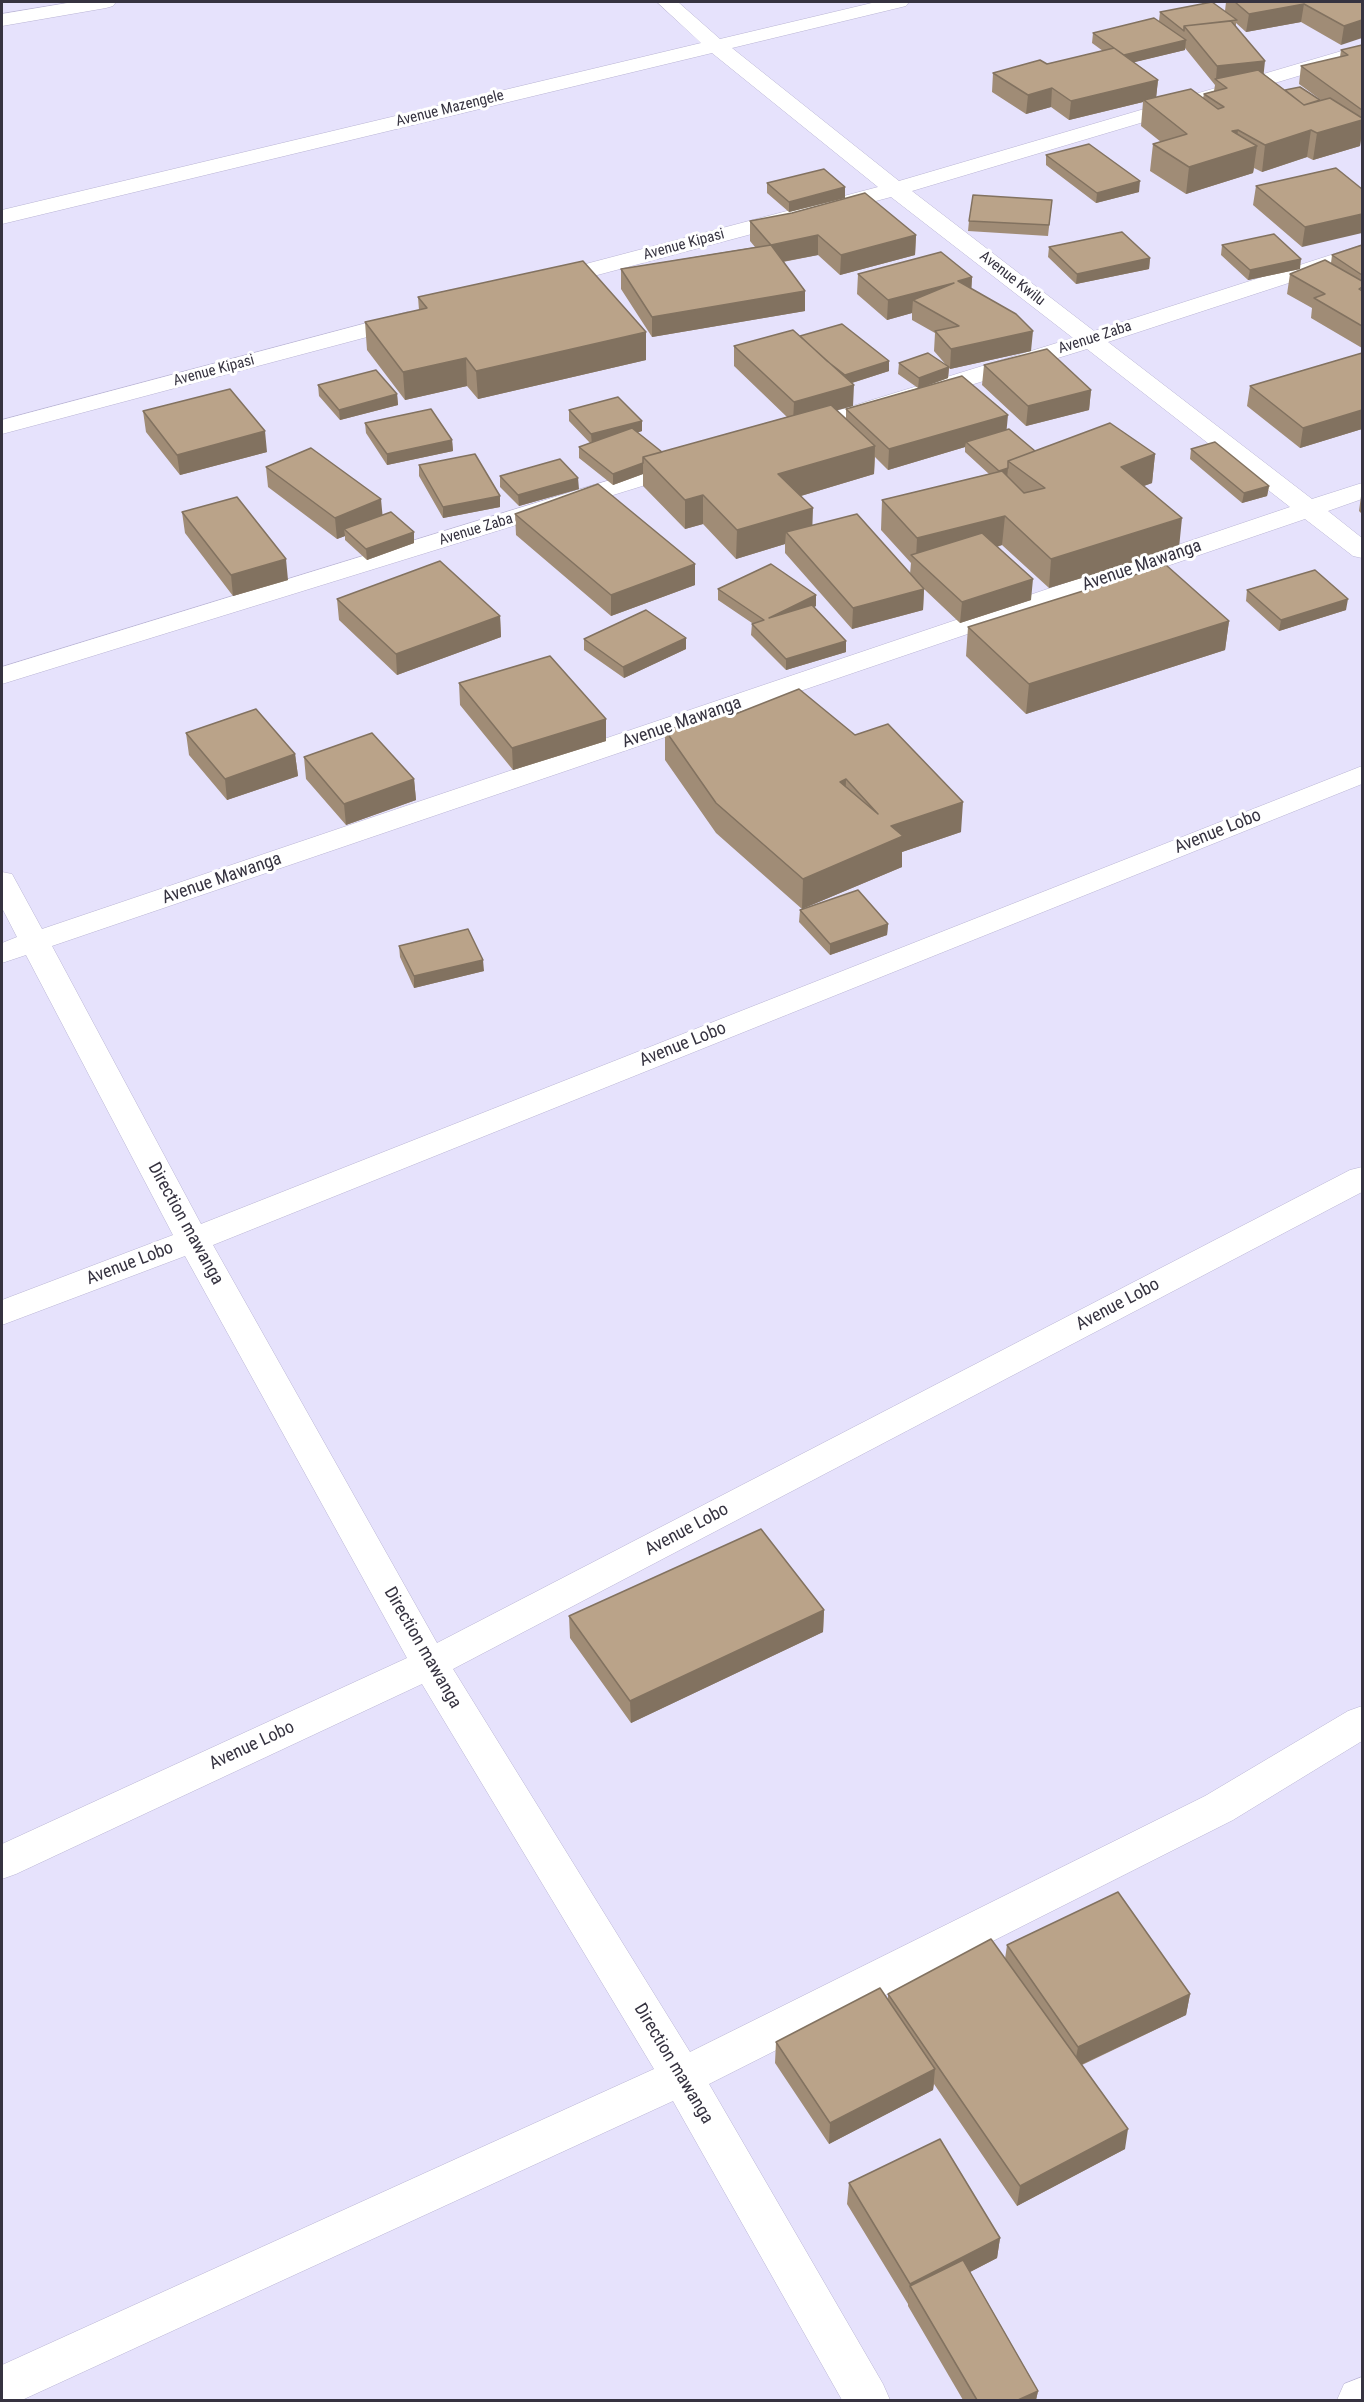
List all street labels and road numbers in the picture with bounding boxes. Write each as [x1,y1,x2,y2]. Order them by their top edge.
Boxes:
street label: Avenue Mazengele [394,87,506,131]
street label: Avenue Kipasi [642,226,726,264]
street label: Avenue Kwilu [976,248,1048,310]
street label: Avenue Zaba [1056,318,1134,358]
street label: Avenue Kipasi [172,352,256,390]
street label: Avenue Zaba [437,510,515,550]
street label: Avenue Mawanga [1080,535,1204,597]
street label: Avenue Mawanga [620,692,744,754]
street label: Avenue Lobo [1172,805,1264,859]
street label: Avenue Mawanga [160,848,284,910]
street label: Avenue Lobo [637,1018,729,1072]
street label: Direction mawanga [142,1159,228,1289]
street label: Avenue Lobo [83,1238,177,1290]
street label: Avenue Lobo [1073,1274,1163,1336]
street label: Avenue Lobo [642,1499,732,1561]
street label: Direction mawanga [379,1583,465,1713]
street label: Avenue Lobo [206,1717,298,1775]
street label: Direction mawanga [629,2000,717,2128]

